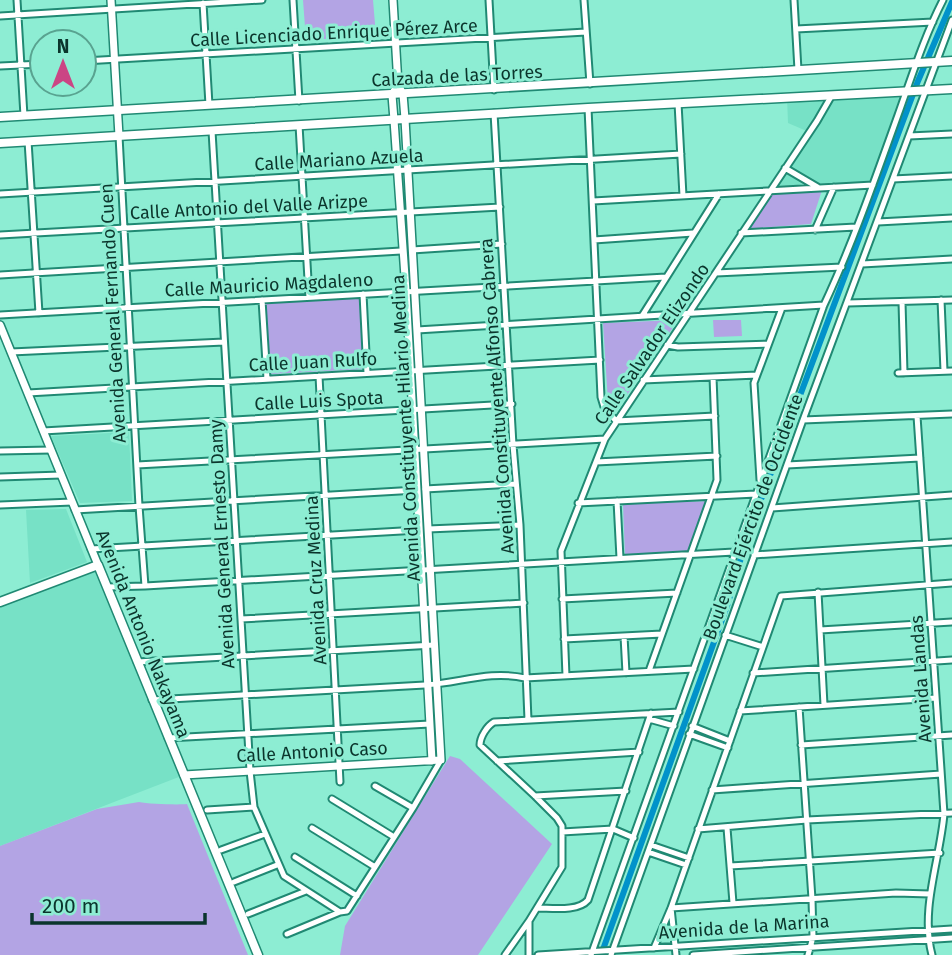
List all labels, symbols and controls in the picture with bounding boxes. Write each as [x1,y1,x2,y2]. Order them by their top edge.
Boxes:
street label: Calle Licenciado Enrique Pérez Arce [190,14,478,52]
north arrow [28,28,98,98]
text: N [57,35,69,58]
street label: Calzada de las Torres [371,61,543,91]
street label: Calle Mariano Azuela [254,145,424,175]
street label: Avenida General Fernando Cuen [95,183,131,443]
street label: Calle Antonio del Valle Arizpe [129,190,369,224]
street label: Avenida Constituyente Alfonso Cabrera [475,237,519,555]
street label: Calle Salvador Elizondo [590,259,714,429]
street label: Calle Mauricio Magdaleno [164,269,374,301]
street label: Avenida Constituyente Hilario Medina [387,274,425,582]
street label: Calle Juan Rulfo [248,348,378,376]
street label: Calle Luis Spota [254,387,384,415]
street label: Boulevard Ejército de Occidente [698,391,808,643]
street label: Avenida General Ernesto Damy [204,419,240,669]
street label: Avenida Cruz Medina [301,495,331,665]
street label: Avenida Antonio Nakayama [91,527,195,741]
street label: Avenida Landas [906,615,936,743]
street label: Calle Antonio Caso [236,737,388,767]
scale bar [32,881,205,925]
text: 200 m [42,893,99,919]
street label: Avenida de la Marina [658,910,830,944]

